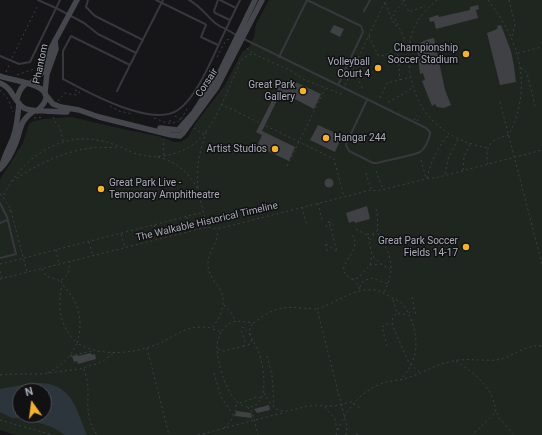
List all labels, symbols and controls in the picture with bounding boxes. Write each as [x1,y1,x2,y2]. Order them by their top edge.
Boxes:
place label: Championship Soccer Stadium [388,42,458,66]
street label: Phantom [31,43,51,85]
marker: Championship Soccer Stadium [461,49,471,59]
place label: Volleyball Court 4 [327,56,370,80]
marker: Volleyball Court 4 [373,63,383,73]
street label: Corsair [193,66,221,100]
place label: Great Park Gallery [248,79,295,102]
marker: Great Park Gallery [298,86,308,96]
place label: Hangar 244 [334,132,386,144]
marker: Hangar 244 [321,133,331,143]
place label: Artist Studios [207,143,267,155]
marker: Artist Studios [270,144,280,154]
place label: Great Park Live - Temporary Amphitheatre [109,177,219,200]
marker: Great Park Live - Temporary Amphitheatre [96,184,106,194]
street label: The Walkable Historical Timeline [135,200,279,244]
place label: Great Park Soccer Fields 14-17 [378,235,458,258]
marker: Great Park Soccer Fields 14-17 [461,242,471,252]
north arrow [12,383,52,423]
text: N [24,385,35,399]

